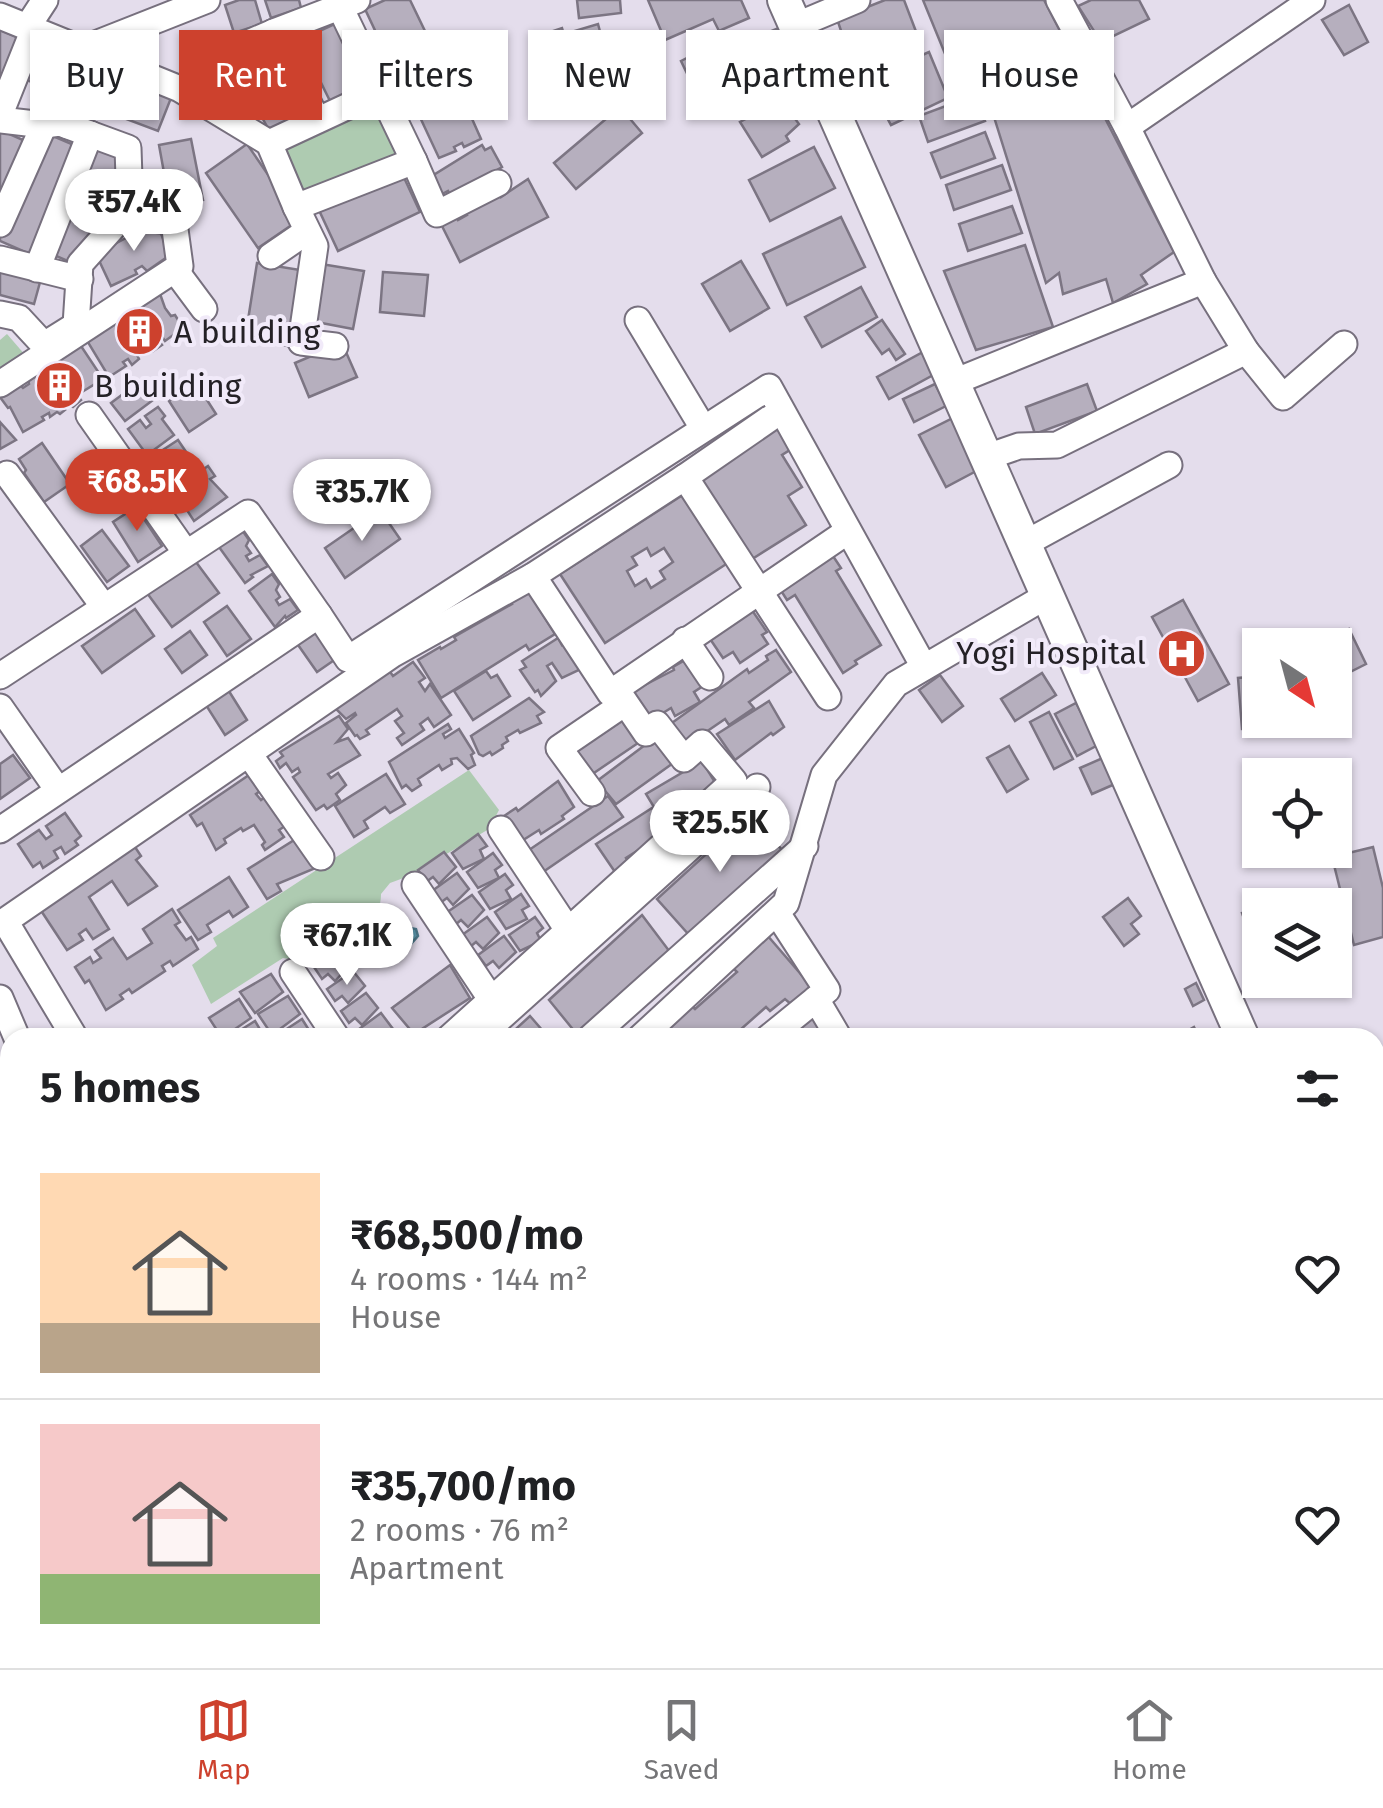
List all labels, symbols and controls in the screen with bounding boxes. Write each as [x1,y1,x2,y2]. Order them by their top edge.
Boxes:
chip: Buy [30,30,159,120]
chip: Rent [179,30,322,120]
chip: Filters [342,30,508,120]
chip: New [528,30,666,120]
chip: Apartment [686,30,924,120]
chip: House [944,30,1114,120]
pin: ₹57.4K [53,169,215,254]
text: ₹57.4K [87,182,181,220]
building icon: A building [113,306,165,358]
place label: A building [174,313,321,351]
building icon: B building [33,360,85,412]
place label: B building [94,367,242,405]
pin: ₹68.5K [56,449,218,534]
pin: ₹35.7K [281,459,443,544]
text: ₹68.5K [87,462,187,500]
text: ₹35.7K [315,472,409,510]
hospital icon: Yogi Hospital [1155,627,1207,679]
north arrow [1242,628,1352,738]
map controls [1242,628,1352,998]
place label: Yogi Hospital [956,634,1146,672]
button: locate [1242,758,1352,868]
pin: ₹25.5K [639,790,801,875]
text: ₹25.5K [672,803,768,841]
button: layers [1242,888,1352,998]
pin: ₹67.1K [266,903,428,988]
text: ₹67.1K [302,916,392,954]
icon: filters [1290,1061,1345,1116]
text: 5 homes [40,1063,200,1113]
text: ₹68,500/mo [350,1210,584,1260]
icon: home [120,1213,240,1333]
icon: heart [1290,1246,1345,1301]
text: 4 rooms · 144 m² [350,1260,588,1298]
text: House [350,1298,441,1336]
text: ₹35,700/mo [350,1461,576,1511]
icon: home [120,1464,240,1584]
icon: heart [1290,1497,1345,1552]
text: 2 rooms · 76 m² [350,1511,569,1549]
text: Apartment [350,1549,504,1587]
tab: Map [196,1693,251,1786]
tab: Saved [644,1693,720,1786]
tab: Home [1112,1693,1187,1786]

